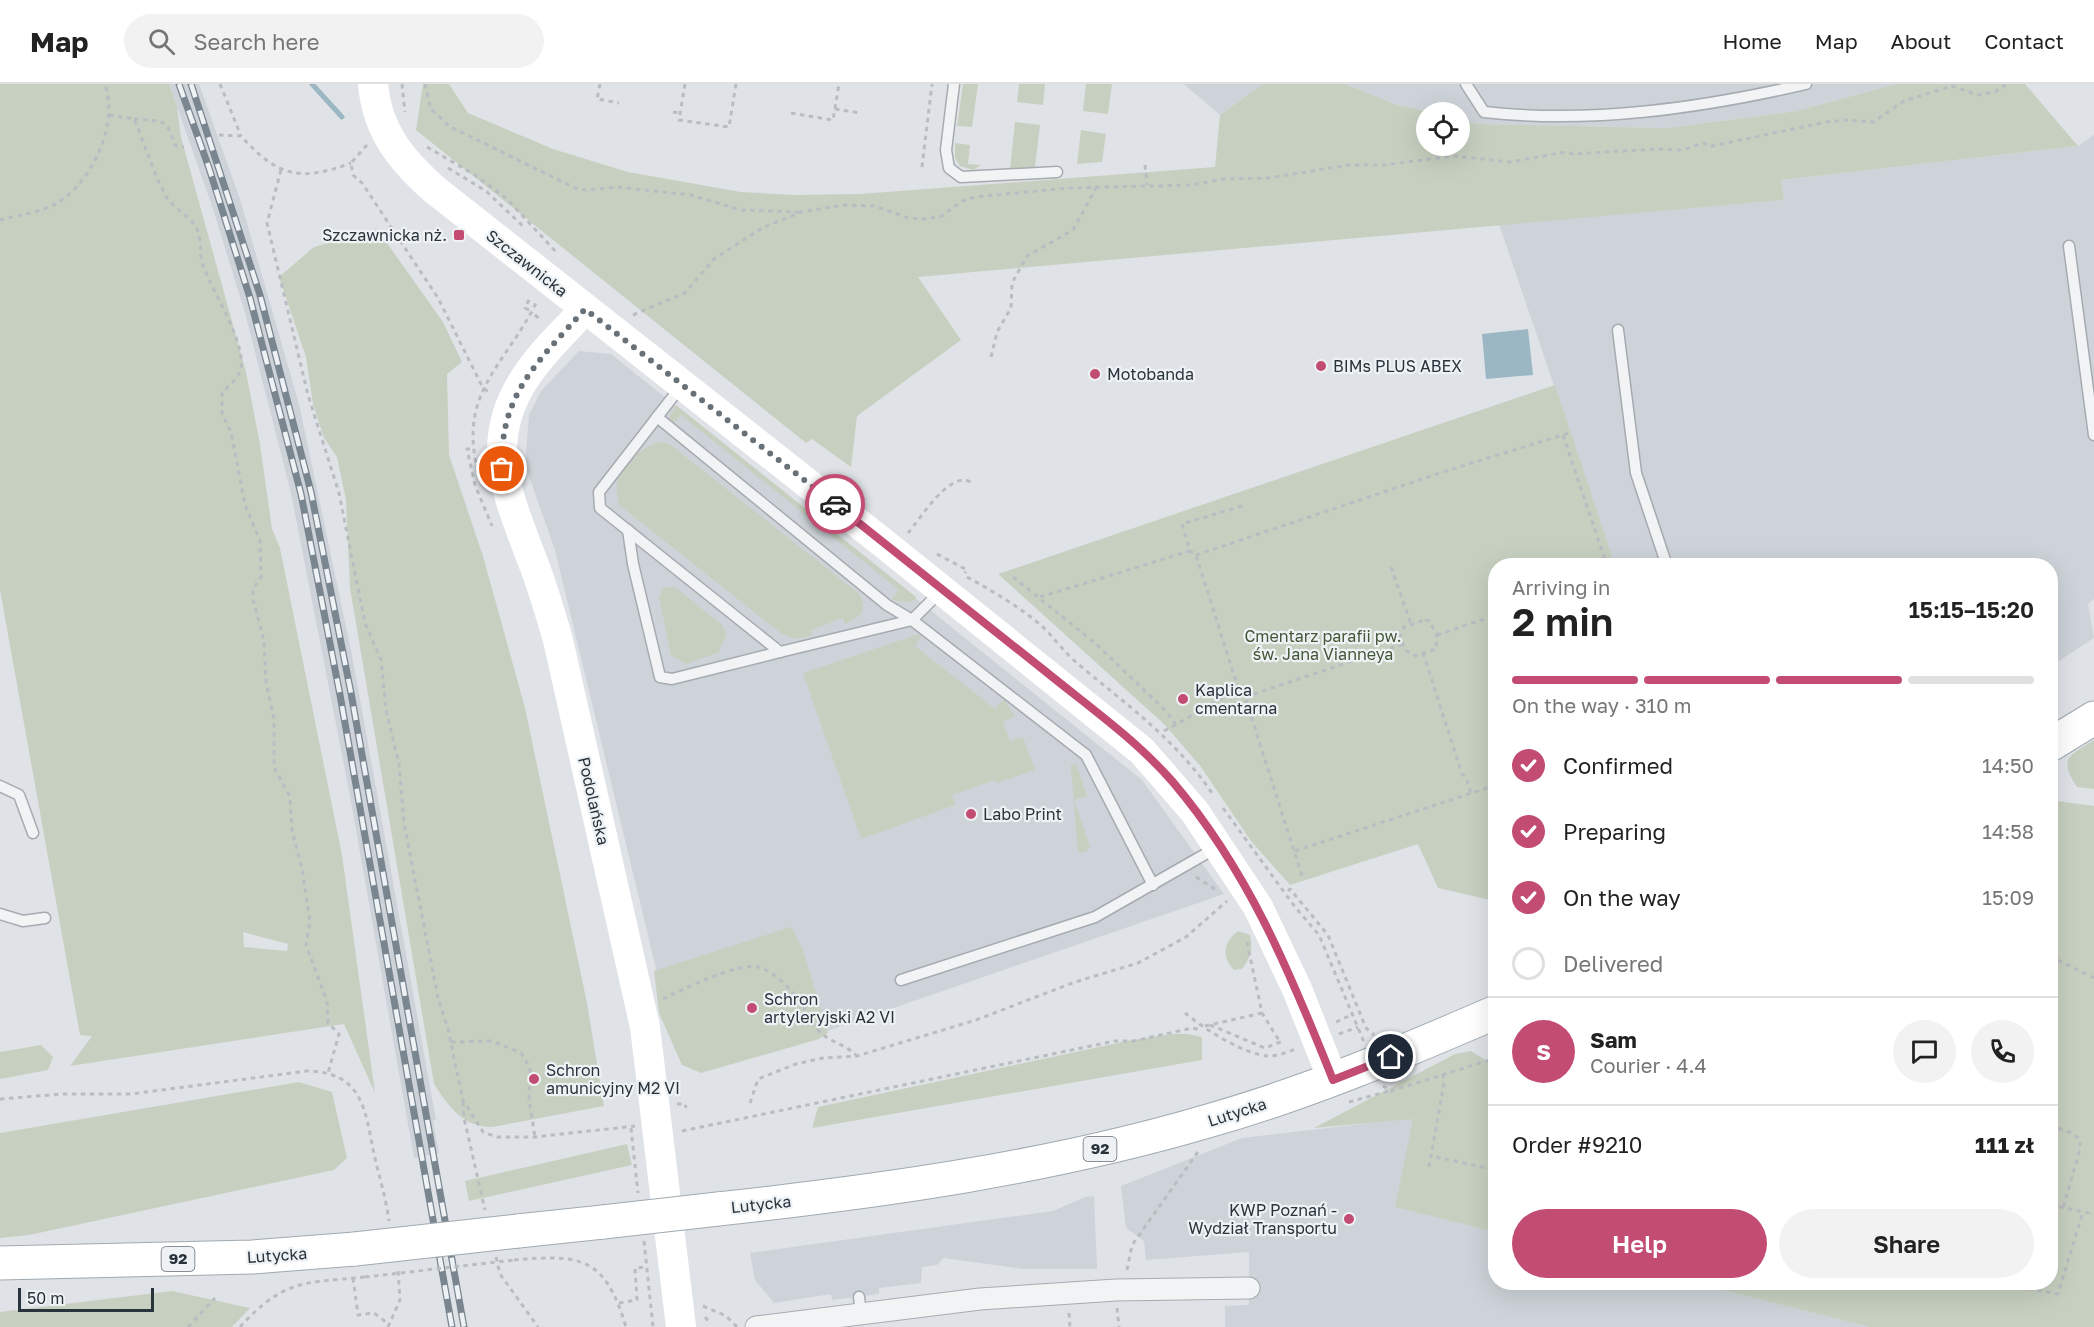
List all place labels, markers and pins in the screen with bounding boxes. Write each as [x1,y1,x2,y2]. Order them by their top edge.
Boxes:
place label: Szczawnicka nż. [322,225,447,245]
marker: Szczawnicka nż. [452,228,466,242]
place label: BIMs PLUS ABEX [1333,356,1462,376]
marker: BIMs PLUS ABEX [1314,359,1328,373]
place label: Motobanda [1107,364,1194,384]
marker: Motobanda [1088,367,1102,381]
pin [476,443,527,494]
place label: Kaplica cmentarna [1195,680,1277,718]
marker: Kaplica cmentarna [1176,692,1190,706]
place label: Labo Print [983,804,1062,824]
marker: Labo Print [964,807,978,821]
place label: Schron artyleryjski A2 VI [764,989,895,1027]
marker: Schron artyleryjski A2 VI [745,1001,759,1015]
pin [1365,1031,1416,1082]
place label: Schron amunicyjny M2 VI [546,1060,680,1098]
marker: Schron amunicyjny M2 VI [527,1072,541,1086]
place label: KWP Poznań - Wydział Transportu [1188,1200,1337,1238]
marker: KWP Poznań - Wydział Transportu [1342,1212,1356,1226]

